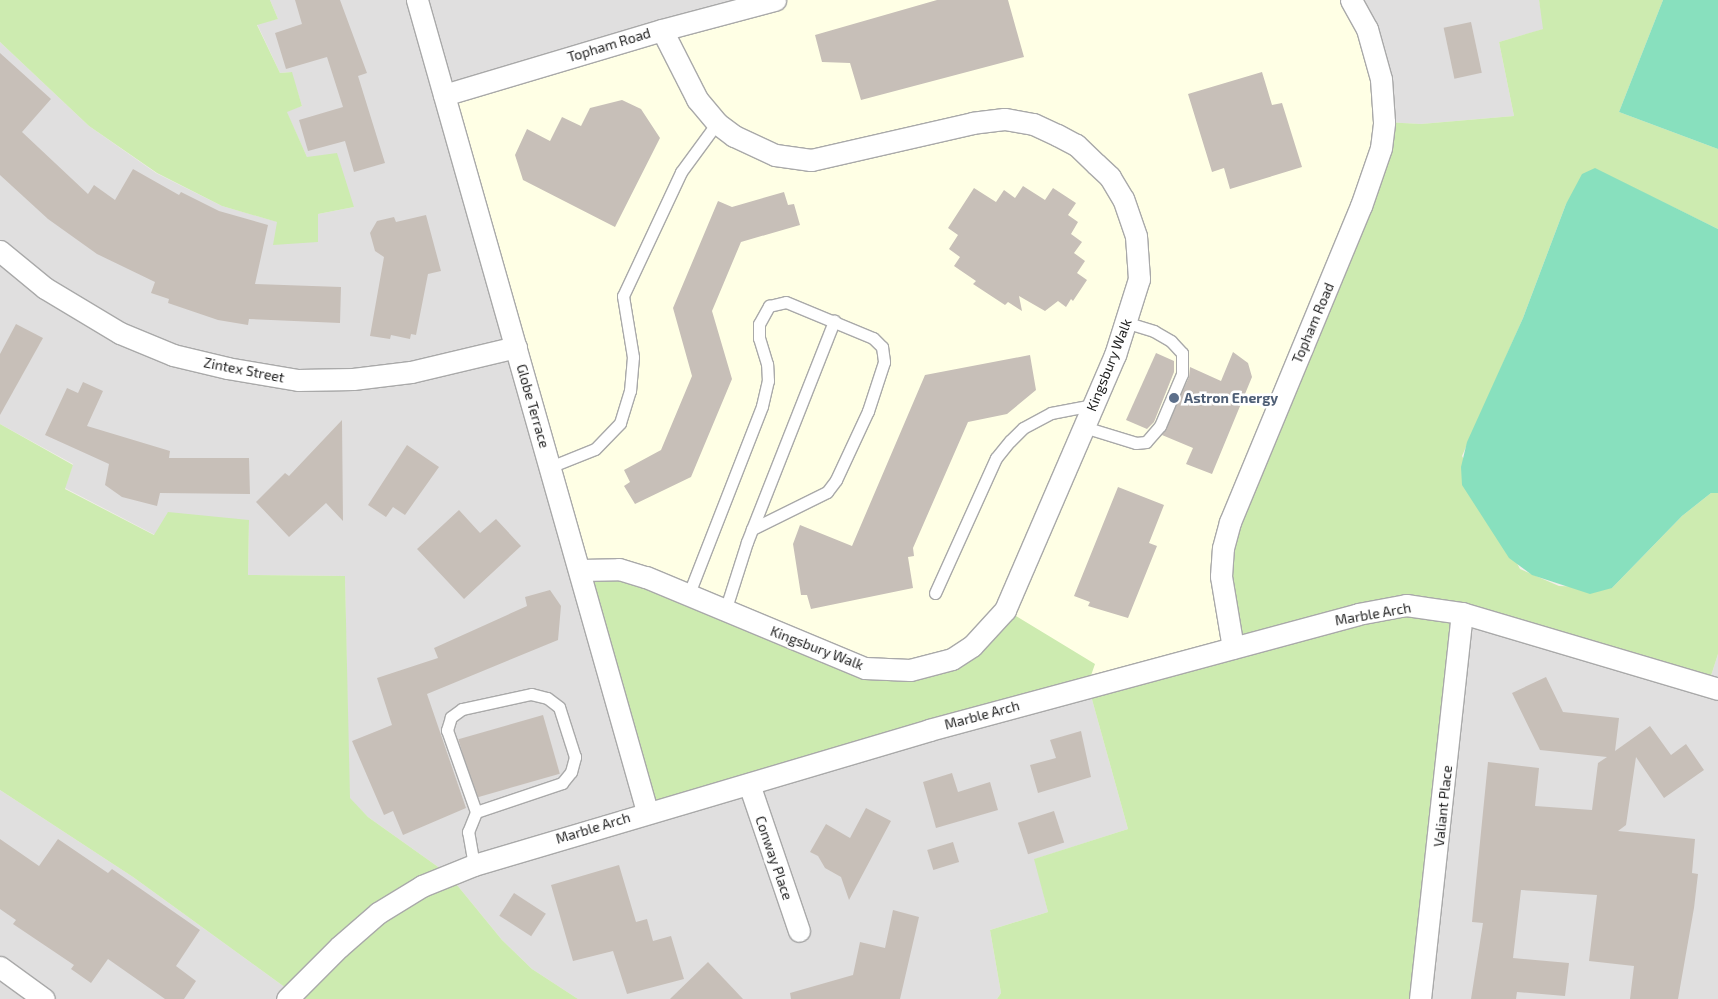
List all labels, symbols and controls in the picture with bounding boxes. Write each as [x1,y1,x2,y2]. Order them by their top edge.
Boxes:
street label: Topham Road [565,24,653,66]
street label: Topham Road [1288,280,1338,366]
street label: Kingsbury Walk [1083,316,1135,414]
street label: Zintex Street [202,354,286,386]
street label: Globe Terrace [513,362,553,450]
place label: Astron Energy [1184,390,1278,406]
marker: Astron Energy [1168,392,1180,404]
street label: Marble Arch [1333,599,1413,629]
street label: Kingsbury Walk [768,622,866,674]
street label: Marble Arch [942,697,1022,733]
street label: Valiant Place [1430,764,1456,848]
street label: Marble Arch [553,809,633,847]
street label: Conway Place [752,814,796,902]

